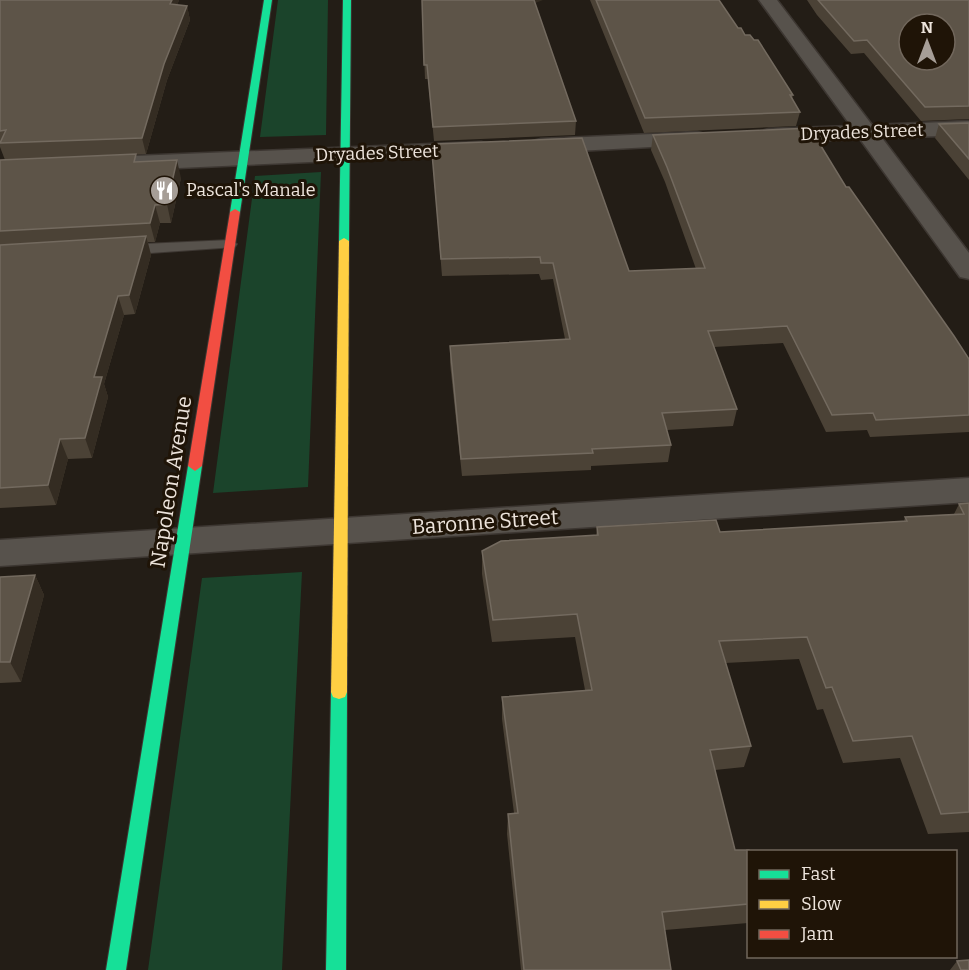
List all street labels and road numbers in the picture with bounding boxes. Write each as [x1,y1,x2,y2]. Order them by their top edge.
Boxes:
street label: Dryades Street [800,119,925,145]
street label: Dryades Street [315,140,440,166]
street label: Napoleon Avenue [145,394,197,570]
street label: Baronne Street [411,504,560,540]

